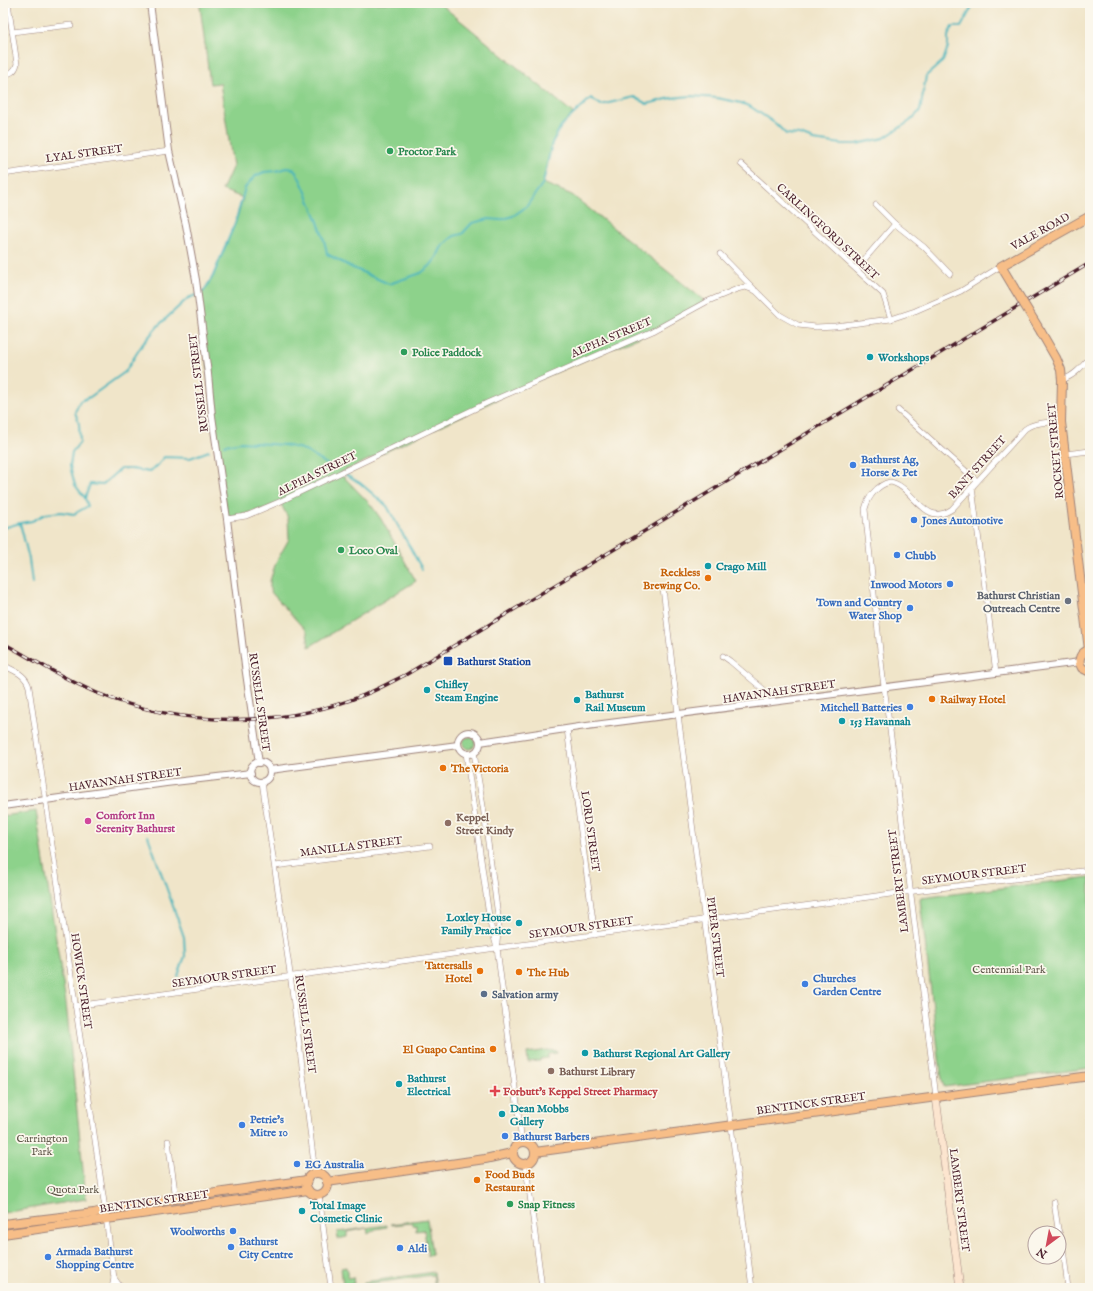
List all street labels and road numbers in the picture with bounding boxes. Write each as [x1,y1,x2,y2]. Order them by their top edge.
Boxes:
street label: LYAL STREET [45,142,124,166]
street label: CARLINGFORD STREET [773,181,881,283]
street label: VALE ROAD [1008,210,1073,254]
street label: ALPHA STREET [568,315,654,362]
street label: RUSSELL STREET [186,333,212,433]
street label: ROCKET STREET [1045,402,1067,500]
street label: BANT STREET [946,433,1010,502]
street label: ALPHA STREET [275,449,359,500]
street label: RUSSELL STREET [245,652,273,752]
street label: HAVANNAH STREET [722,677,836,707]
street label: HAVANNAH STREET [68,765,182,795]
street label: LORD STREET [577,790,603,873]
street label: LAMBERT STREET [886,828,912,933]
street label: MANILLA STREET [299,834,403,860]
street label: SEYMOUR STREET [921,862,1027,888]
street label: PIPER STREET [703,896,727,978]
street label: SEYMOUR STREET [528,914,634,942]
street label: HOWICK STREET [67,932,95,1030]
street label: SEYMOUR STREET [171,963,277,991]
street label: RUSSELL STREET [291,974,319,1074]
street label: BENTINCK STREET [756,1089,867,1119]
street label: LAMBERT STREET [946,1148,972,1253]
street label: BENTINCK STREET [99,1187,210,1217]

